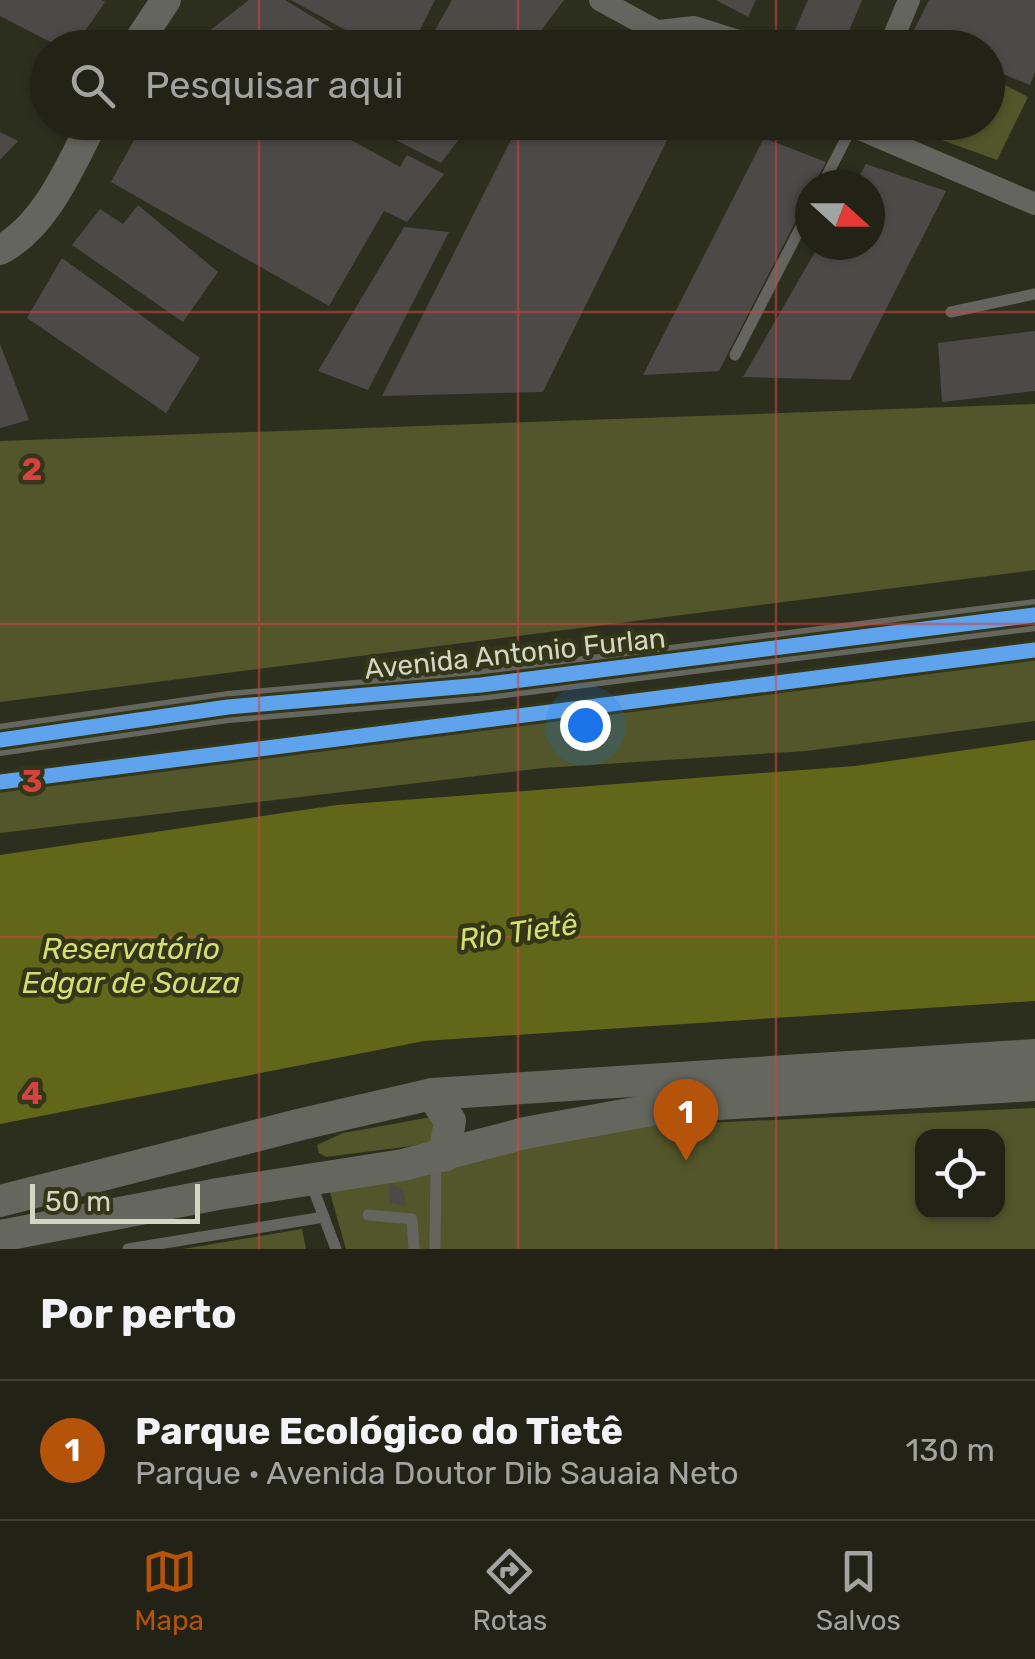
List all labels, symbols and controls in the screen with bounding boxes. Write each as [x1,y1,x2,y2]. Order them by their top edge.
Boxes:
search box [30,30,1005,140]
icon: search [65,58,120,113]
text: Pesquisar aqui [145,62,403,108]
north arrow [795,170,885,260]
text: 2 [22,450,42,488]
street label: Avenida Antonio Furlan [363,621,667,686]
your location [560,700,611,751]
text: 3 [21,762,43,800]
water label: Rio Tietê [456,906,580,958]
water label: Reservatório Edgar de Souza [22,931,240,1001]
text: 4 [21,1074,43,1112]
pin: 1 [654,1078,718,1161]
map controls [915,1129,1005,1219]
button: locate [915,1129,1005,1219]
scale bar [30,1179,200,1224]
text: 50 m [45,1185,111,1218]
text: Por perto [40,1289,237,1339]
text: Parque Ecológico do Tietê [135,1408,623,1454]
text: 1 [65,1431,80,1469]
text: 130 m [905,1431,995,1469]
text: Parque · Avenida Doutor Dib Sauaia Neto [135,1454,739,1492]
tab: Mapa [134,1544,204,1637]
tab: Rotas [473,1544,547,1637]
tab: Salvos [816,1544,901,1637]

